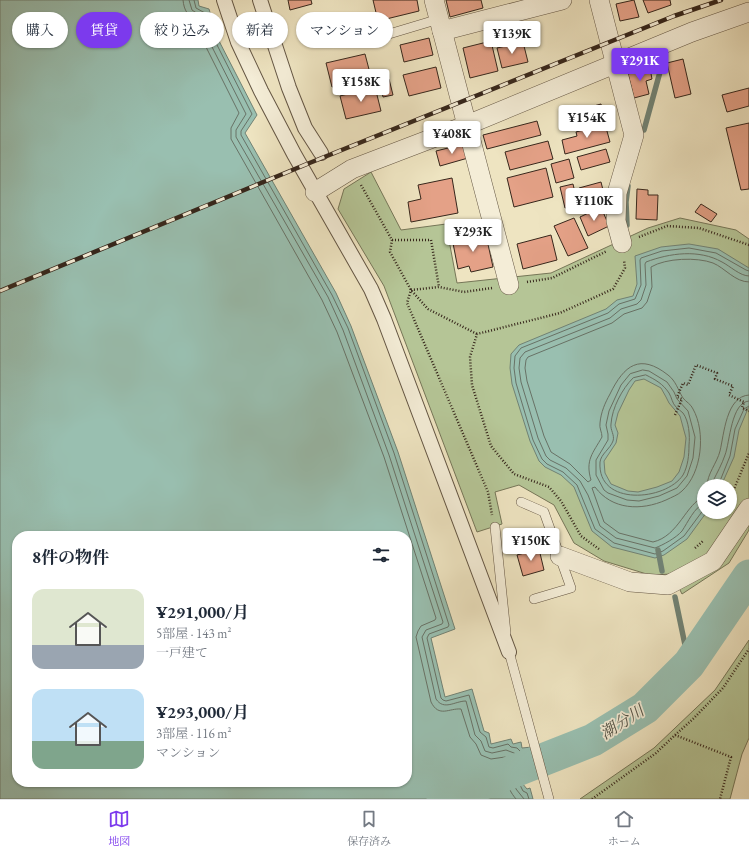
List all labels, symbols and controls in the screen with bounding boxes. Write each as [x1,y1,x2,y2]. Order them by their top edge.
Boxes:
chip: 購入 [12,12,68,48]
chip: 賃貸 [76,12,132,48]
chip: 絞り込み [140,12,224,48]
chip: 新着 [232,12,288,48]
chip: マンション [296,12,393,48]
pin: ¥139K [484,21,540,55]
text: ¥139K [492,25,532,42]
pin: ¥291K [612,48,668,82]
text: ¥291K [620,52,660,69]
pin: ¥158K [333,69,389,103]
text: ¥158K [341,73,381,90]
pin: ¥154K [559,105,615,139]
text: ¥154K [567,109,607,126]
pin: ¥408K [424,121,480,155]
text: ¥408K [432,125,472,142]
pin: ¥110K [566,188,622,222]
text: ¥110K [574,192,614,209]
pin: ¥293K [445,219,501,253]
text: ¥293K [453,223,493,240]
map controls [697,479,737,519]
button: layers [697,479,737,519]
pin: ¥150K [503,528,559,562]
text: ¥150K [511,532,551,549]
icon: filters [370,544,392,566]
text: 8件の物件 [32,546,109,568]
text: ¥291,000/月 [156,601,249,623]
icon: home [64,605,112,653]
text: 5部屋 · 143 m² [156,625,231,642]
text: 一戸建て [156,644,208,661]
water label: 潮分川 [596,699,650,744]
text: ¥293,000/月 [156,701,249,723]
icon: home [64,705,112,753]
text: 3部屋 · 116 m² [156,725,231,742]
text: マンション [156,744,220,761]
tab: 地図 [108,808,130,848]
tab: 保存済み [347,808,391,848]
tab: ホーム [608,808,641,848]

